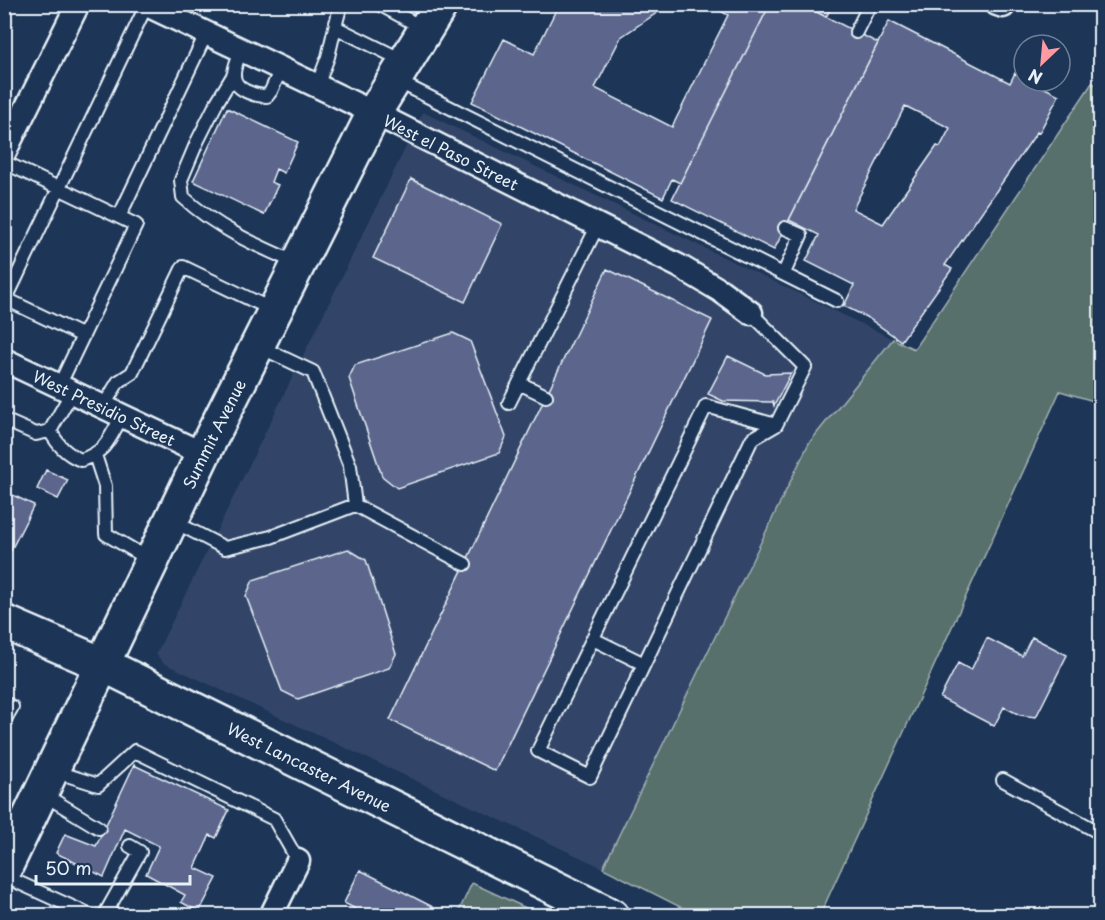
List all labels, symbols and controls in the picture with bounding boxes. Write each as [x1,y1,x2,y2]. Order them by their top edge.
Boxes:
north arrow [1012,33,1072,93]
text: N [1024,64,1046,91]
street label: West el Paso Street [380,108,523,196]
street label: West Presidio Street [29,363,180,452]
street label: Summit Avenue [176,374,251,493]
street label: West Lancaster Avenue [223,716,396,817]
scale bar [36,848,190,886]
text: 50 m [45,854,92,881]

